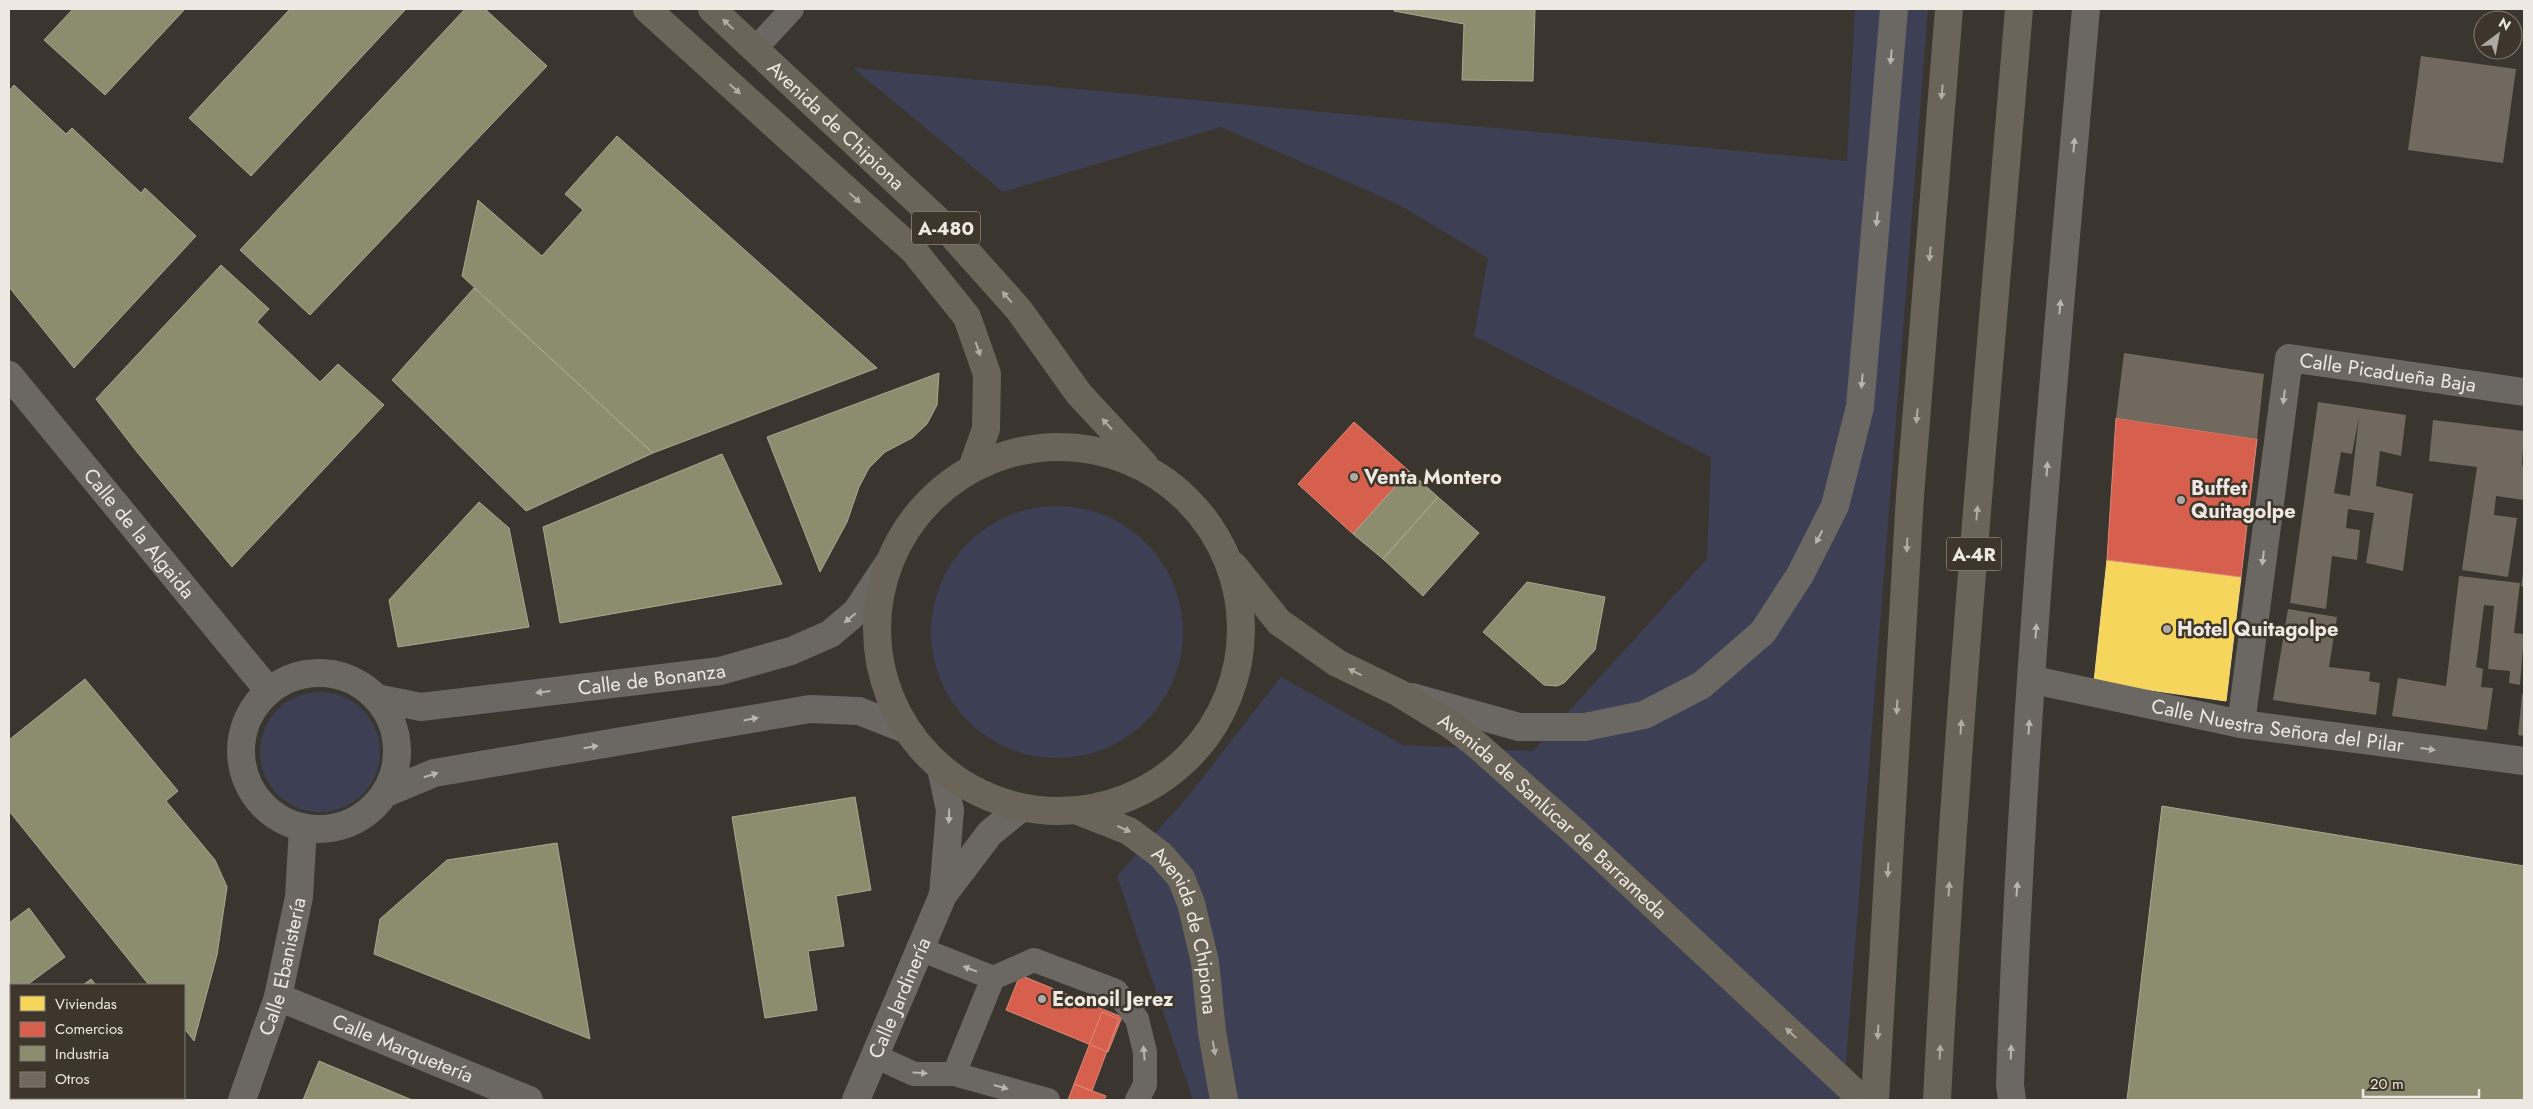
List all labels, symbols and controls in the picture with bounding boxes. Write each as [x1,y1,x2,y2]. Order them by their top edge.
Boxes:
north arrow [2473,10,2523,60]
text: N [2495,13,2515,35]
one-way arrow [723,18,735,30]
one-way arrow [1886,50,1894,66]
street label: Avenida de Chipiona [761,54,911,197]
one-way arrow [729,83,742,94]
one-way arrow [1938,85,1946,101]
one-way arrow [2070,137,2078,153]
one-way arrow [849,192,861,204]
road number: A-480 [912,212,980,244]
one-way arrow [1873,212,1881,228]
one-way arrow [1925,247,1933,263]
one-way arrow [1001,291,1013,303]
one-way arrow [2056,299,2064,315]
one-way arrow [974,342,982,357]
street label: Calle Picadueña Baja [2298,345,2478,399]
one-way arrow [1858,373,1866,389]
one-way arrow [2280,389,2288,405]
one-way arrow [1912,408,1920,424]
one-way arrow [1101,418,1113,430]
one-way arrow [2043,461,2051,477]
street label: Calle de la Algaida [77,462,202,605]
place label: Venta Montero [1363,463,1502,492]
marker: Venta Montero [1348,471,1360,483]
place label: Buffet Quitagolpe [2191,474,2296,526]
marker: Buffet Quitagolpe [2175,494,2187,506]
one-way arrow [1973,505,1981,521]
one-way arrow [1815,530,1823,544]
one-way arrow [1903,537,1911,553]
road number: A-4R [1946,538,2002,570]
one-way arrow [2259,550,2267,566]
one-way arrow [844,612,857,623]
place label: Hotel Quitagolpe [2177,615,2338,644]
one-way arrow [2032,623,2040,639]
marker: Hotel Quitagolpe [2161,623,2173,635]
street label: Calle de Bonanza [576,656,729,703]
one-way arrow [1348,668,1362,676]
one-way arrow [535,688,551,696]
street label: Calle Nuestra Señora del Pilar [2149,691,2406,760]
one-way arrow [1893,700,1901,716]
street label: Avenida de Sanlúcar de Barrameda [1432,706,1674,925]
one-way arrow [744,715,760,723]
one-way arrow [1957,719,1965,735]
one-way arrow [2026,719,2034,735]
one-way arrow [584,742,600,750]
one-way arrow [2421,745,2437,753]
one-way arrow [424,771,439,778]
one-way arrow [945,809,953,825]
one-way arrow [1117,825,1131,833]
street label: Avenida de Chipiona [1146,839,1225,1016]
one-way arrow [1883,862,1891,878]
one-way arrow [1945,881,1953,897]
one-way arrow [2014,881,2022,897]
street label: Calle Ebanistería [251,895,313,1039]
street label: Calle Jardinería [861,933,938,1063]
one-way arrow [962,965,977,973]
legend [10,984,185,1099]
place label: Econoil Jerez [1052,985,1174,1014]
text: Viviendas [55,993,117,1015]
marker: Econoil Jerez [1036,993,1048,1005]
street label: Calle Marquetería [328,1006,478,1090]
text: Comercios [55,1018,123,1040]
one-way arrow [1874,1024,1882,1040]
one-way arrow [1786,1027,1798,1039]
one-way arrow [1211,1040,1219,1056]
text: Industria [55,1043,109,1065]
one-way arrow [1936,1043,1944,1059]
one-way arrow [2008,1043,2016,1059]
one-way arrow [1140,1045,1148,1061]
scale bar [2363,1066,2479,1098]
text: Otros [55,1068,90,1090]
one-way arrow [912,1070,928,1078]
text: 20 m [2370,1073,2404,1095]
one-way arrow [993,1083,1008,1091]

